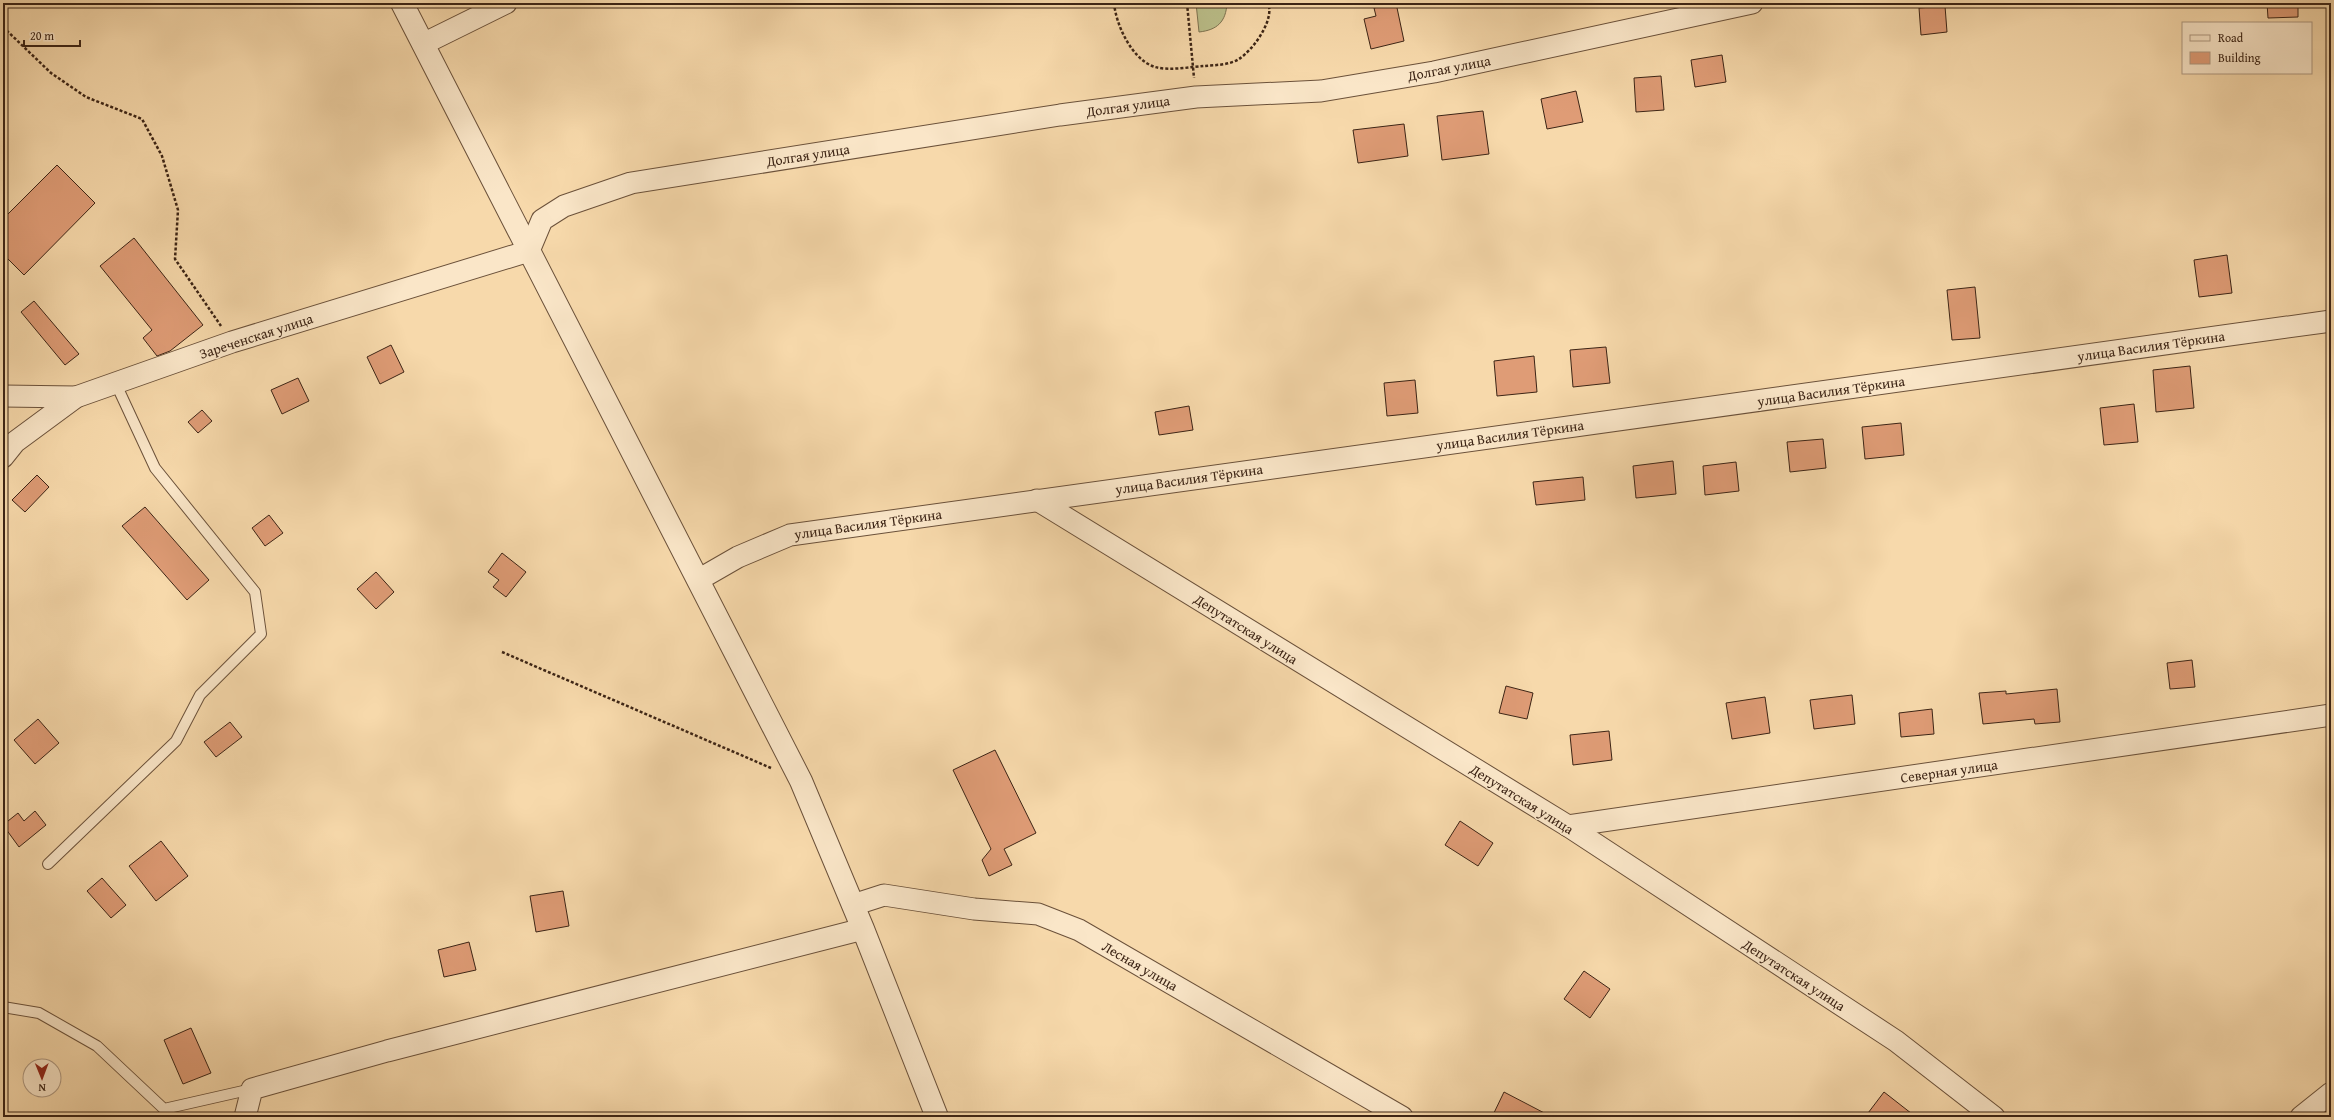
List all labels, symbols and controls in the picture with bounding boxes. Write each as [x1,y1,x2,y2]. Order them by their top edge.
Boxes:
scale bar [24,22,80,48]
legend [2182,22,2312,74]
text: 20 m [30,27,54,44]
text: Road [2218,29,2244,46]
text: Building [2218,49,2261,66]
street label: Долгая улица [1405,50,1493,86]
street label: Долгая улица [1084,90,1171,122]
street label: Долгая улица [764,138,852,172]
street label: Зареченская улица [197,308,316,364]
street label: улица Василия Тёркина [2075,326,2226,366]
street label: улица Василия Тёркина [1755,371,1906,411]
street label: улица Василия Тёркина [1434,415,1585,455]
street label: улица Василия Тёркина [1113,459,1264,499]
street label: улица Василия Тёркина [792,504,943,544]
street label: Депутатская улица [1189,588,1302,669]
street label: Северная улица [1899,754,1999,788]
street label: Депутатская улица [1465,758,1578,839]
street label: Депутатская улица [1738,934,1850,1016]
street label: Лесная улица [1098,936,1182,996]
north arrow [22,1058,62,1098]
text: N [38,1080,46,1096]

